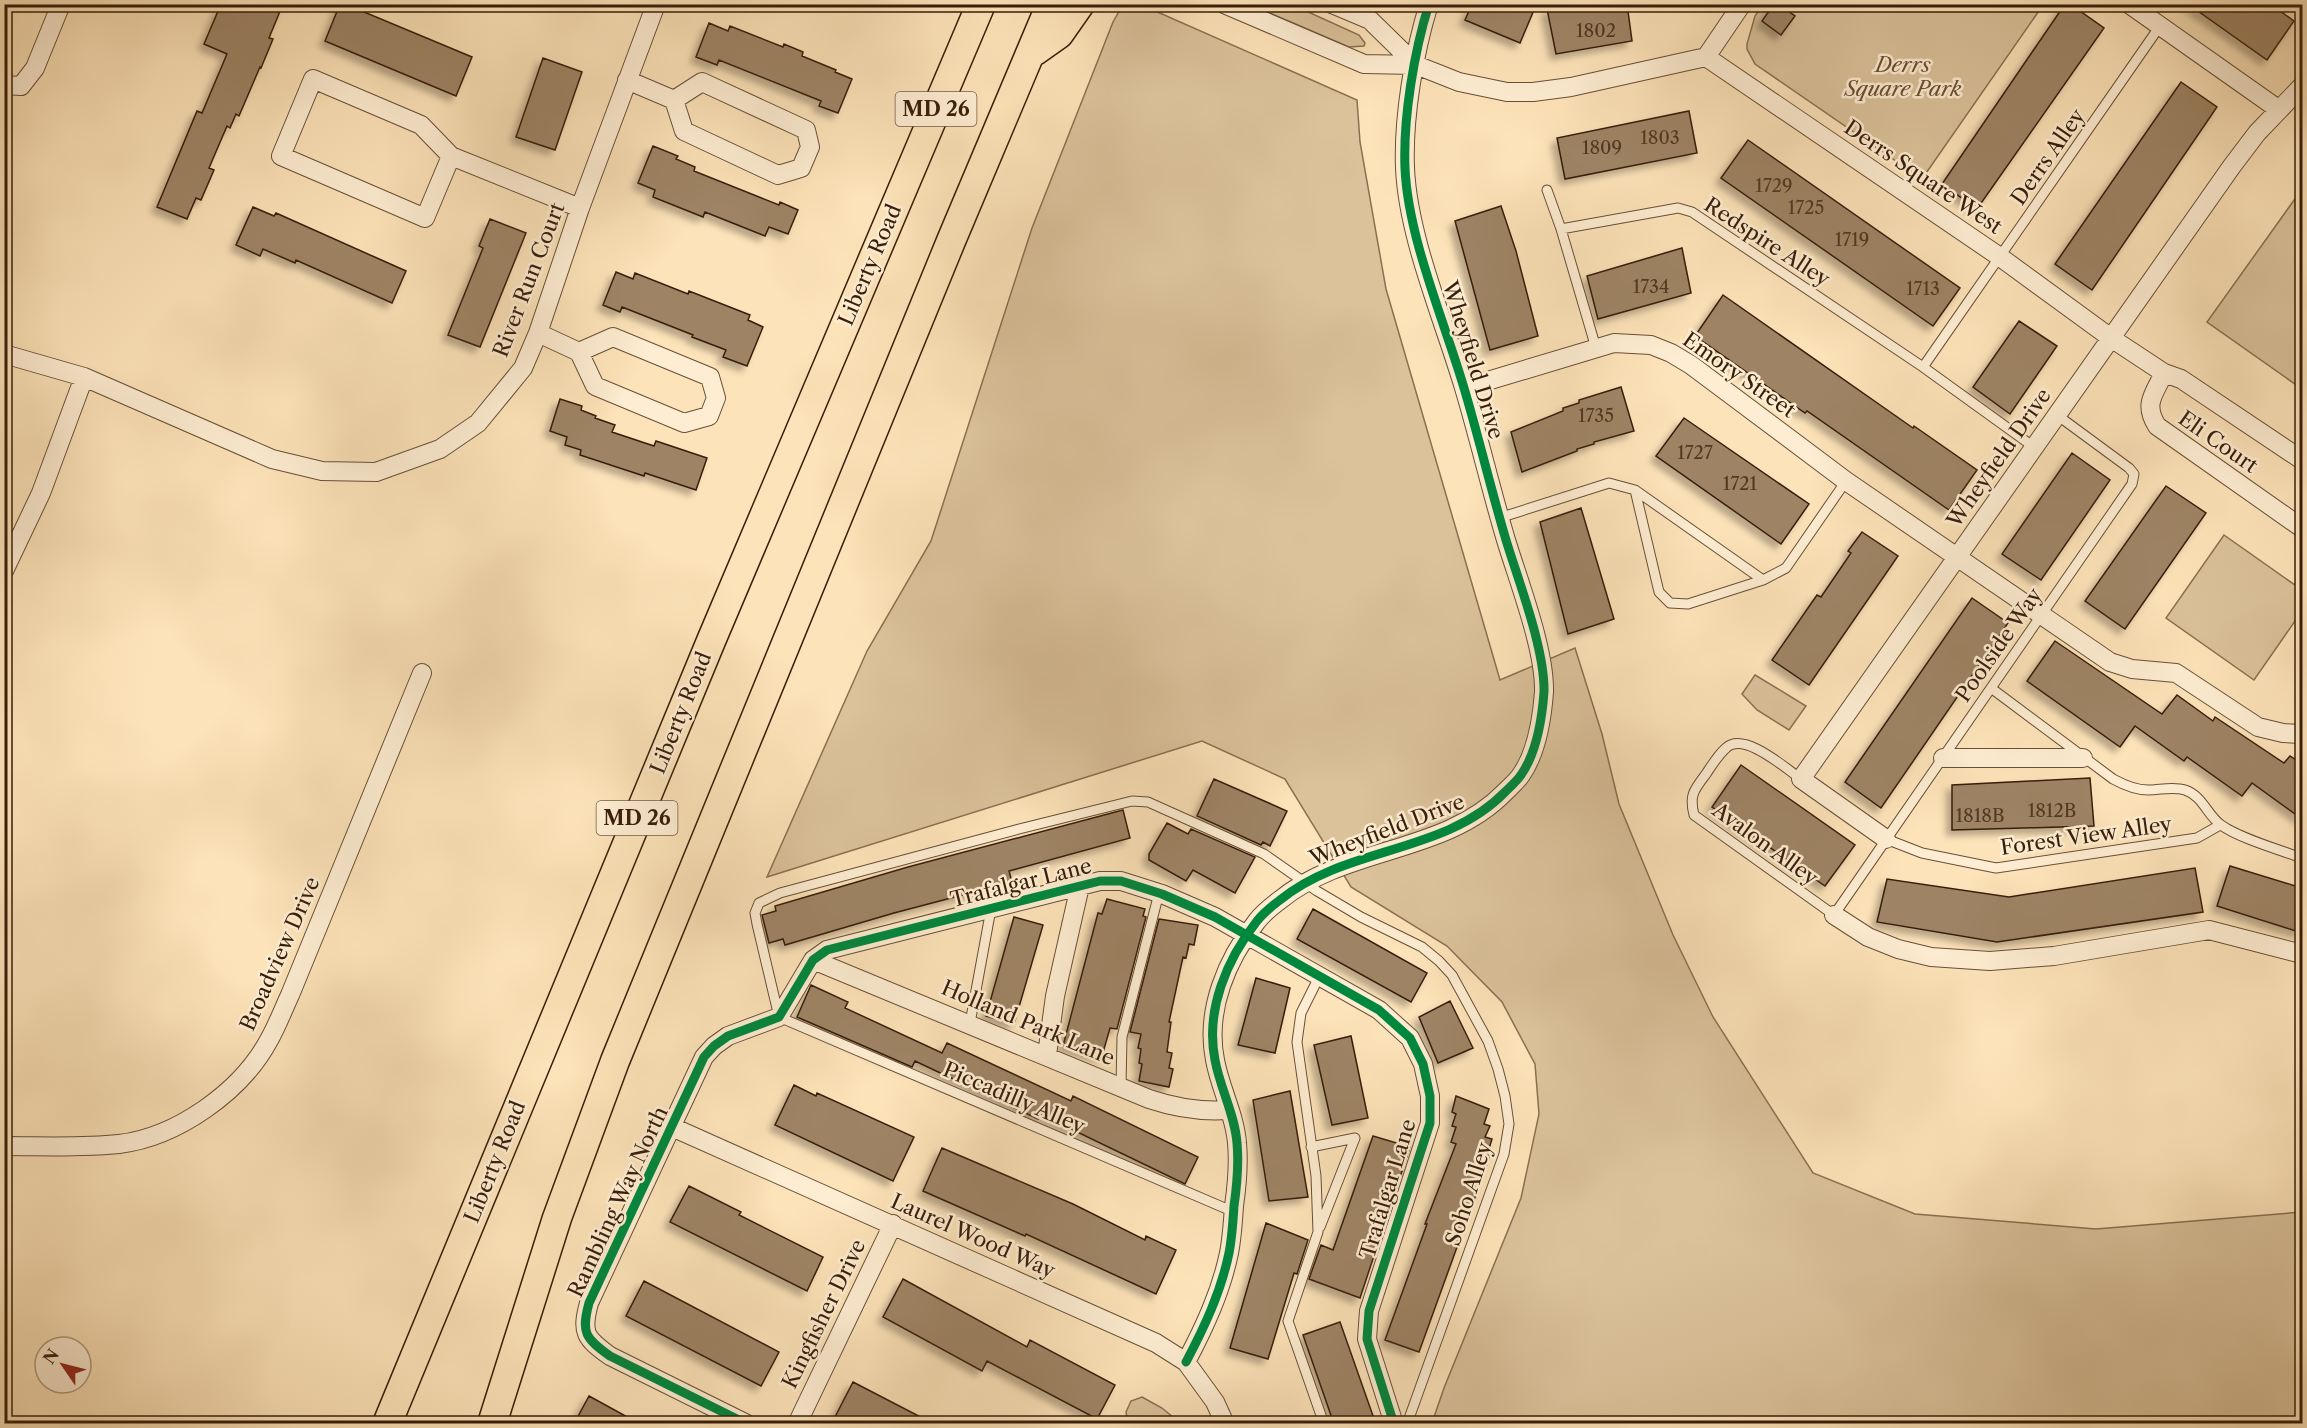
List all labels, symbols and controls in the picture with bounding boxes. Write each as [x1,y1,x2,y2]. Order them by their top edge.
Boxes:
house number: 1802 [1576,20,1616,42]
park label: Derrs Square Park [1843,52,1961,101]
road number: MD 26 [896,92,976,126]
street label: Derrs Alley [2005,104,2090,210]
street label: Derrs Square West [1840,114,2007,239]
house number: 1803 [1640,127,1680,149]
house number: 1809 [1582,137,1622,159]
house number: 1729 [1755,175,1793,197]
street label: Redspire Alley [1700,192,1835,292]
house number: 1725 [1788,197,1824,219]
street label: River Run Court [488,199,570,361]
street label: Liberty Road [833,200,906,329]
house number: 1719 [1835,229,1869,251]
house number: 1734 [1633,276,1669,298]
street label: Wheyfield Drive [1437,277,1509,442]
house number: 1713 [1906,278,1940,300]
street label: Emory Street [1678,327,1801,423]
street label: Wheyfield Drive [1941,383,2056,533]
house number: 1735 [1578,405,1614,427]
street label: Eli Court [2174,405,2263,478]
house number: 1727 [1677,442,1713,464]
house number: 1721 [1723,473,1758,495]
street label: Poolside Way [1950,583,2047,707]
street label: Liberty Road [645,648,716,777]
street label: Wheyfield Drive [1305,788,1468,871]
street label: Avalon Alley [1707,796,1823,890]
house number: 1812B [2028,800,2076,822]
road number: MD 26 [596,801,678,835]
house number: 1818B [1955,805,2005,827]
street label: Forest View Alley [1999,811,2173,860]
street label: Trafalgar Lane [948,853,1094,912]
street label: Broadview Drive [234,873,325,1035]
street label: Holland Park Lane [938,975,1119,1070]
street label: Piccadilly Alley [939,1056,1089,1139]
street label: Liberty Road [459,1097,530,1226]
street label: Rambling Way North [562,1102,673,1301]
street label: Trafalgar Lane [1354,1116,1421,1262]
street label: Soho Alley [1440,1139,1497,1249]
street label: Laurel Wood Way [887,1188,1059,1283]
street label: Kingfisher Drive [777,1235,870,1392]
north arrow [33,1335,93,1395]
text: N [39,1345,63,1368]

